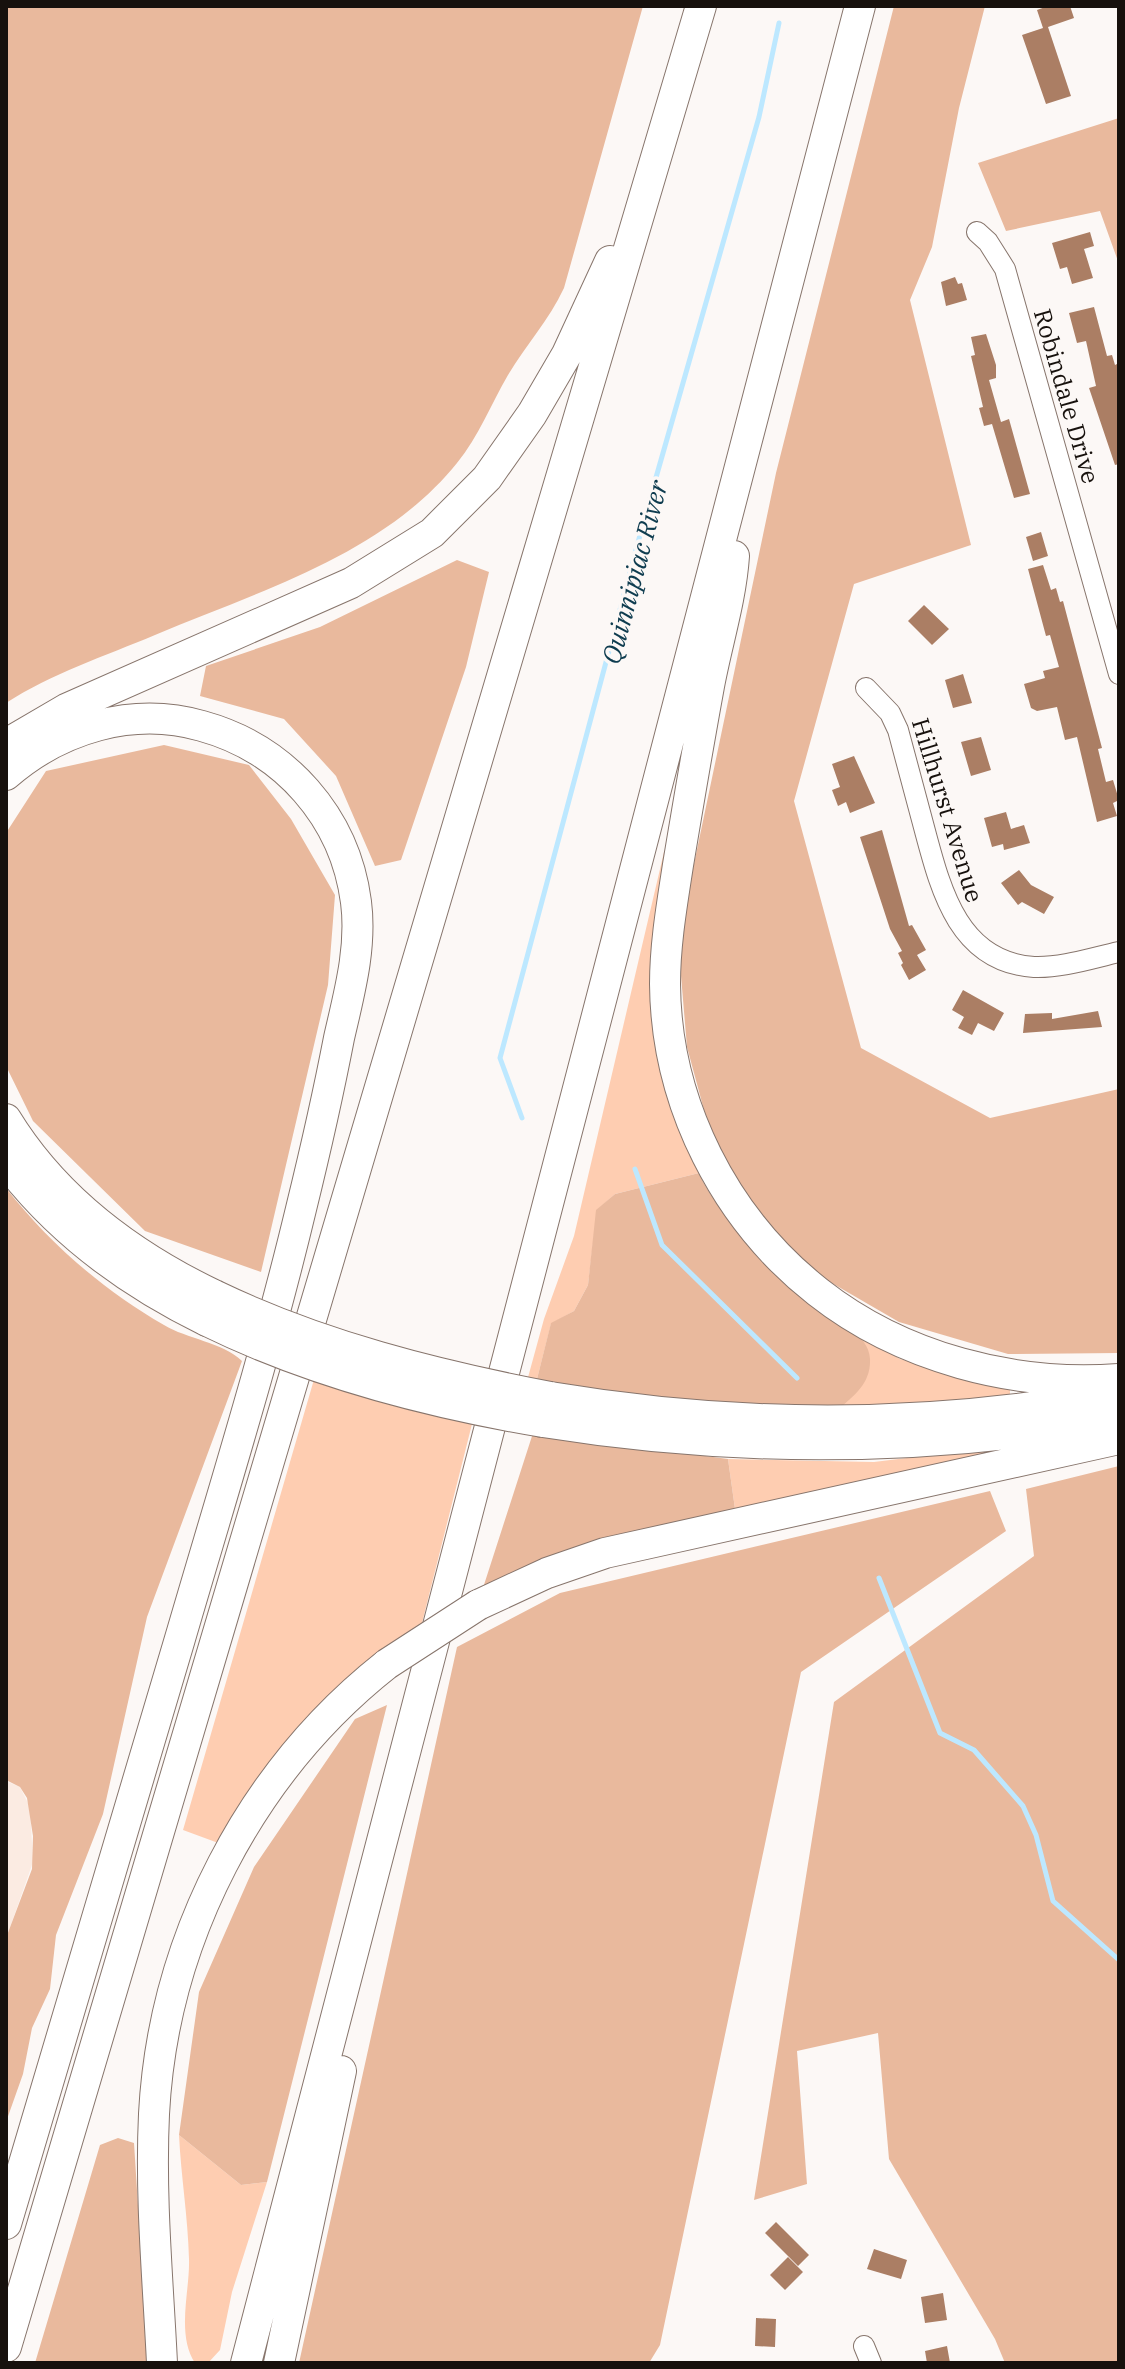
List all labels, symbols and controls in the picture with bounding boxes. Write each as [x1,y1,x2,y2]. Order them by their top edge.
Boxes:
street label: Robindale Drive [1027,305,1107,487]
water label: Quinnipiac River [593,476,675,667]
street label: Hillhurst Avenue [905,714,991,906]

